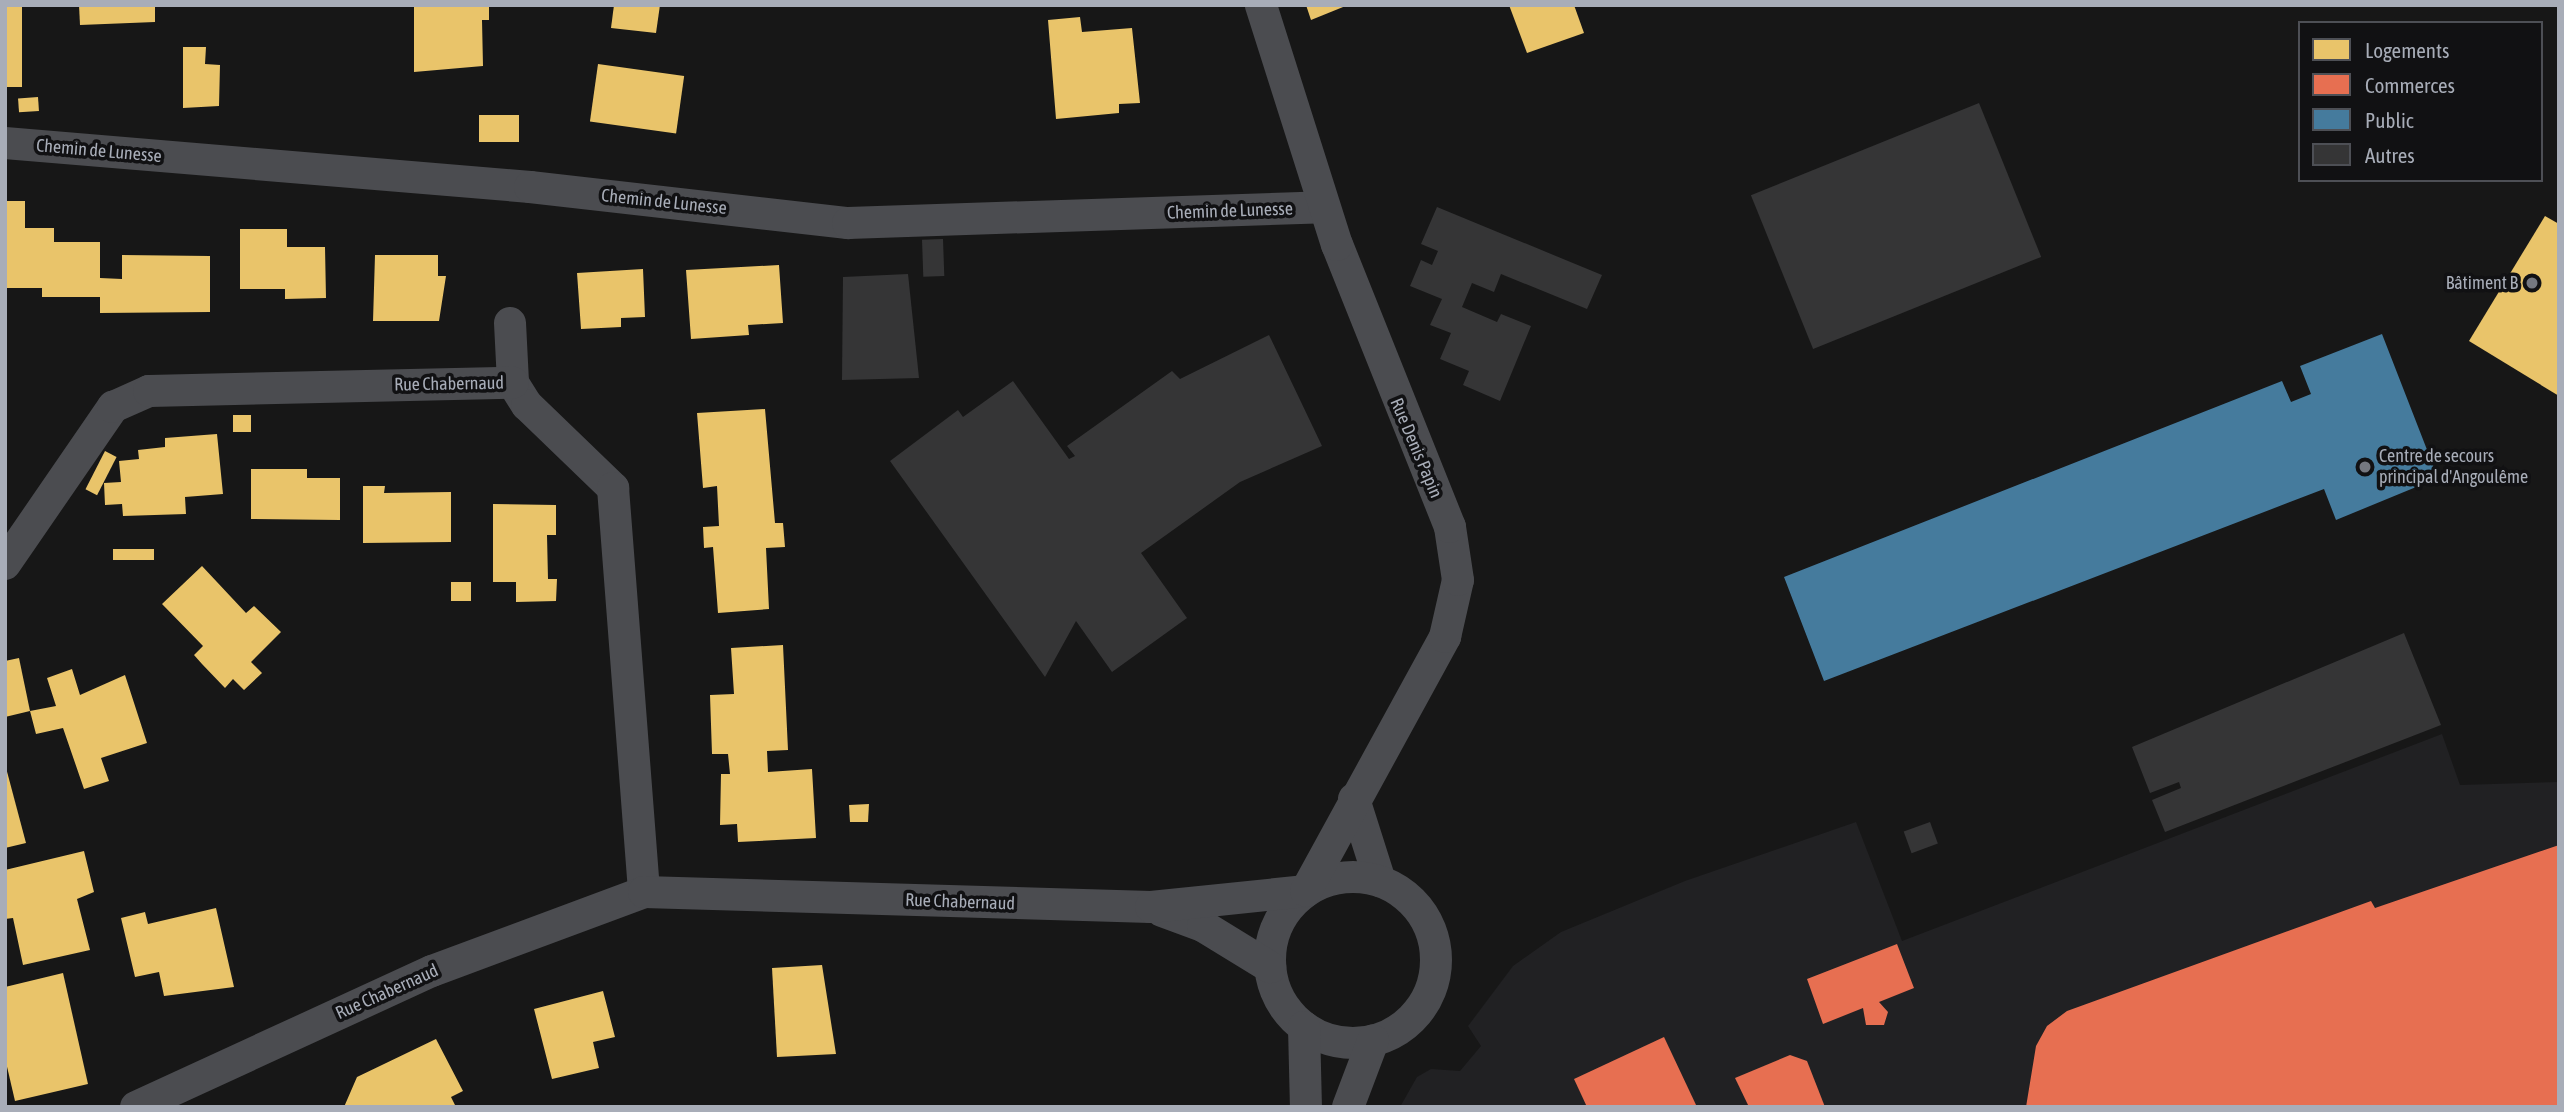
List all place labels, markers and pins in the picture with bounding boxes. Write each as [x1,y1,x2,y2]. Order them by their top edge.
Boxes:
place label: Bâtiment B [2446,272,2518,294]
marker: Bâtiment B [2524,275,2540,291]
place label: Centre de secours principal d'Angoulême [2379,446,2528,489]
marker: Centre de secours principal d'Angoulême [2357,459,2373,475]

